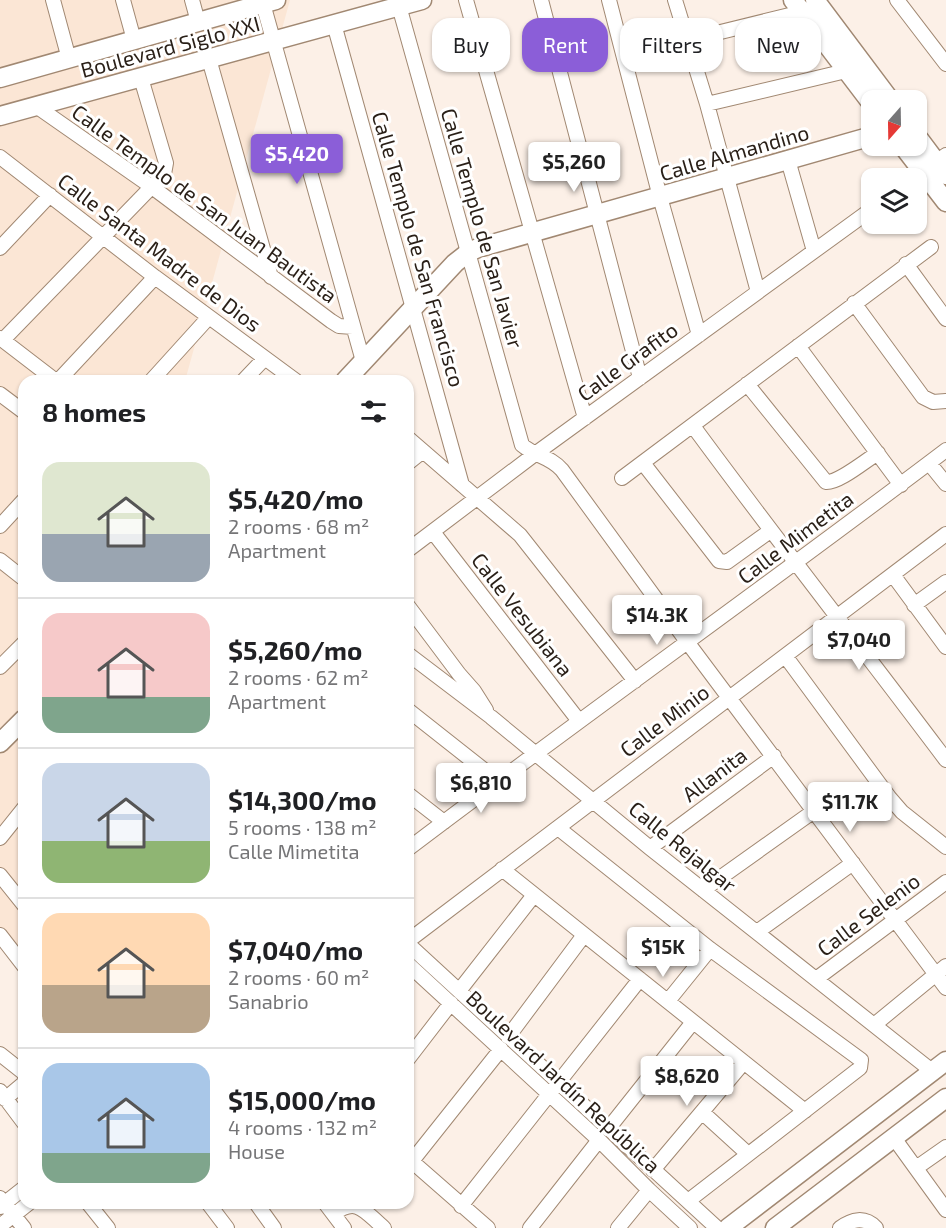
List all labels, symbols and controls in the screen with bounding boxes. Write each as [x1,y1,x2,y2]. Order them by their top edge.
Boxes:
street label: Boulevard Siglo XXI [78,10,262,82]
chip: Buy [432,18,510,72]
chip: Rent [522,18,608,72]
chip: Filters [620,18,723,72]
chip: New [735,18,821,72]
north arrow [861,90,927,156]
map controls [861,90,927,234]
street label: Calle Templo de San Juan Bautista [68,98,342,308]
street label: Calle Templo de San Javier [437,105,529,351]
street label: Calle Templo de San Francisco [368,108,470,390]
street label: Calle Almandino [656,119,812,185]
pin: $5,420 [248,134,346,185]
text: $5,420 [265,141,329,165]
pin: $5,260 [525,142,623,193]
text: $5,260 [542,149,606,173]
street label: Calle Santa Madre de Dios [54,168,266,336]
button: layers [861,168,927,234]
street label: Calle Grafito [572,316,682,406]
icon: filters [357,395,390,428]
text: 8 homes [42,396,146,427]
text: $5,420/mo [228,483,363,514]
street label: Calle Mimetita [732,485,858,589]
icon: home [90,486,162,558]
text: 2 rooms · 68 m² [228,514,369,538]
text: Apartment [228,538,326,562]
street label: Calle Vesubiana [467,547,579,681]
pin: $14.3K [608,595,706,646]
text: $14.3K [626,602,688,626]
pin: $7,040 [810,620,908,671]
text: $7,040 [827,627,891,651]
text: $5,260/mo [228,634,362,665]
icon: home [90,637,162,709]
text: 2 rooms · 62 m² [228,665,368,689]
street label: Calle Minio [615,678,713,762]
text: Apartment [228,689,326,713]
street label: Allanita [677,742,751,806]
pin: $6,810 [432,763,530,814]
text: $6,810 [450,770,512,794]
pin: $11.7K [801,782,899,833]
text: $14,300/mo [228,784,377,815]
icon: home [90,787,162,859]
text: $11.7K [822,789,878,813]
street label: Calle Rejalgar [624,795,742,898]
text: 5 rooms · 138 m² [228,815,376,839]
text: Calle Mimetita [228,839,359,863]
street label: Calle Selenio [812,867,924,961]
pin: $15K [627,927,699,978]
text: $7,040/mo [228,934,363,965]
text: $15K [641,934,685,958]
icon: home [90,937,162,1009]
text: 2 rooms · 60 m² [228,965,369,989]
street label: Boulevard Jardín República [462,985,666,1177]
text: Sanabrio [228,989,309,1013]
pin: $8,620 [638,1056,736,1107]
text: $8,620 [655,1063,719,1087]
text: $15,000/mo [228,1084,376,1115]
icon: home [90,1087,162,1159]
text: 4 rooms · 132 m² [228,1115,377,1139]
text: House [228,1139,285,1163]

